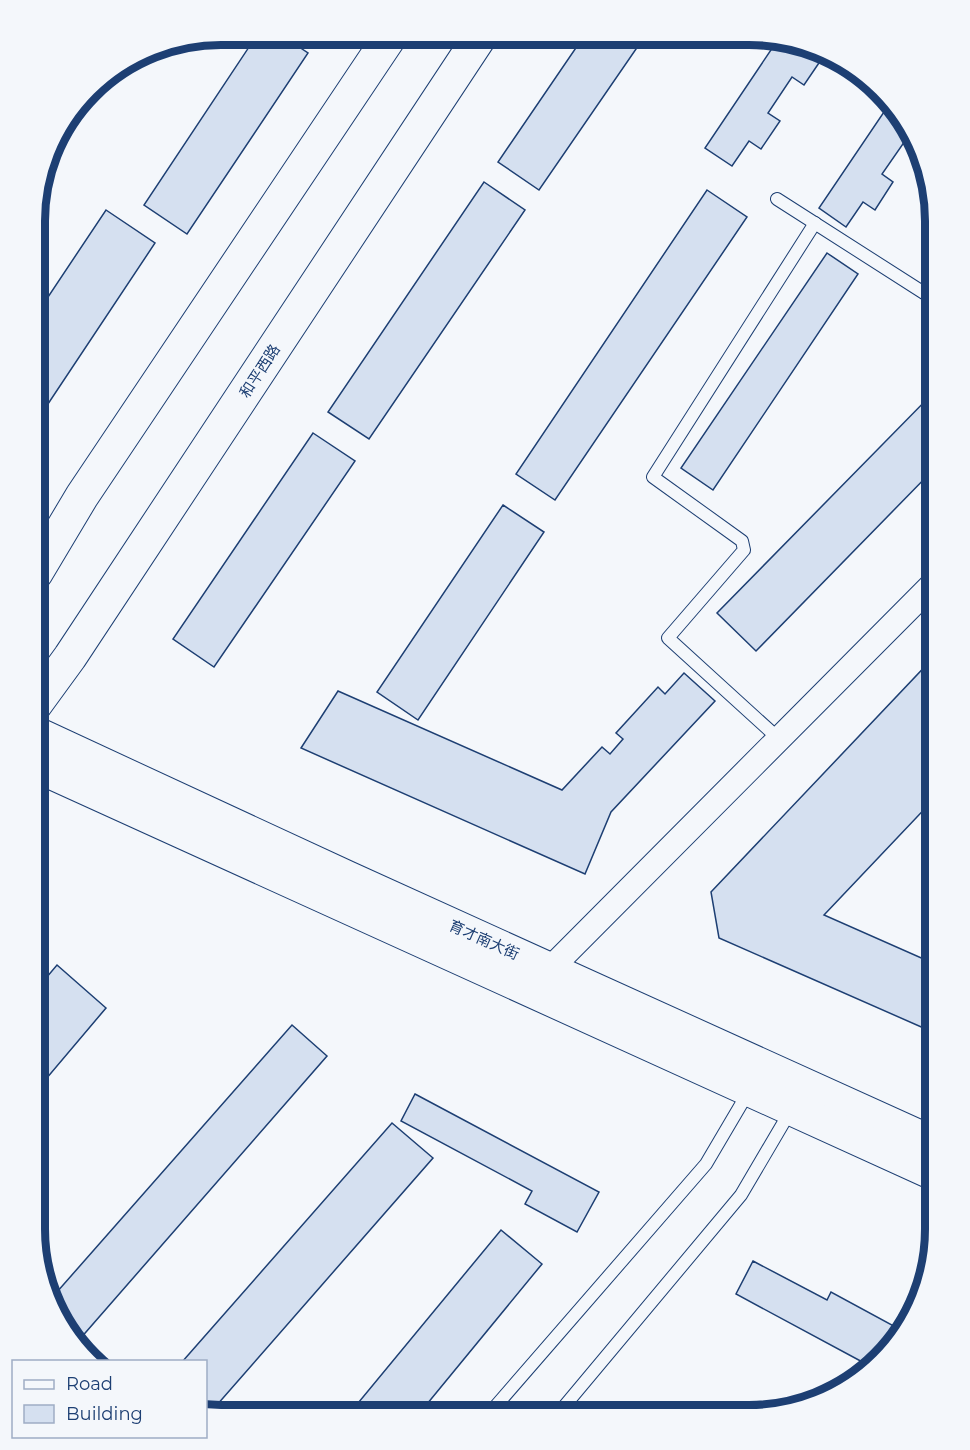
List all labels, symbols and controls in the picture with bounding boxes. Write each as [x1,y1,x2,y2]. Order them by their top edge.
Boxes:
street label: 和平西路 [235,340,284,401]
street label: 育才南大街 [446,916,522,963]
legend [12,1360,207,1438]
text: Road [66,1373,113,1395]
text: Building [66,1403,143,1425]

